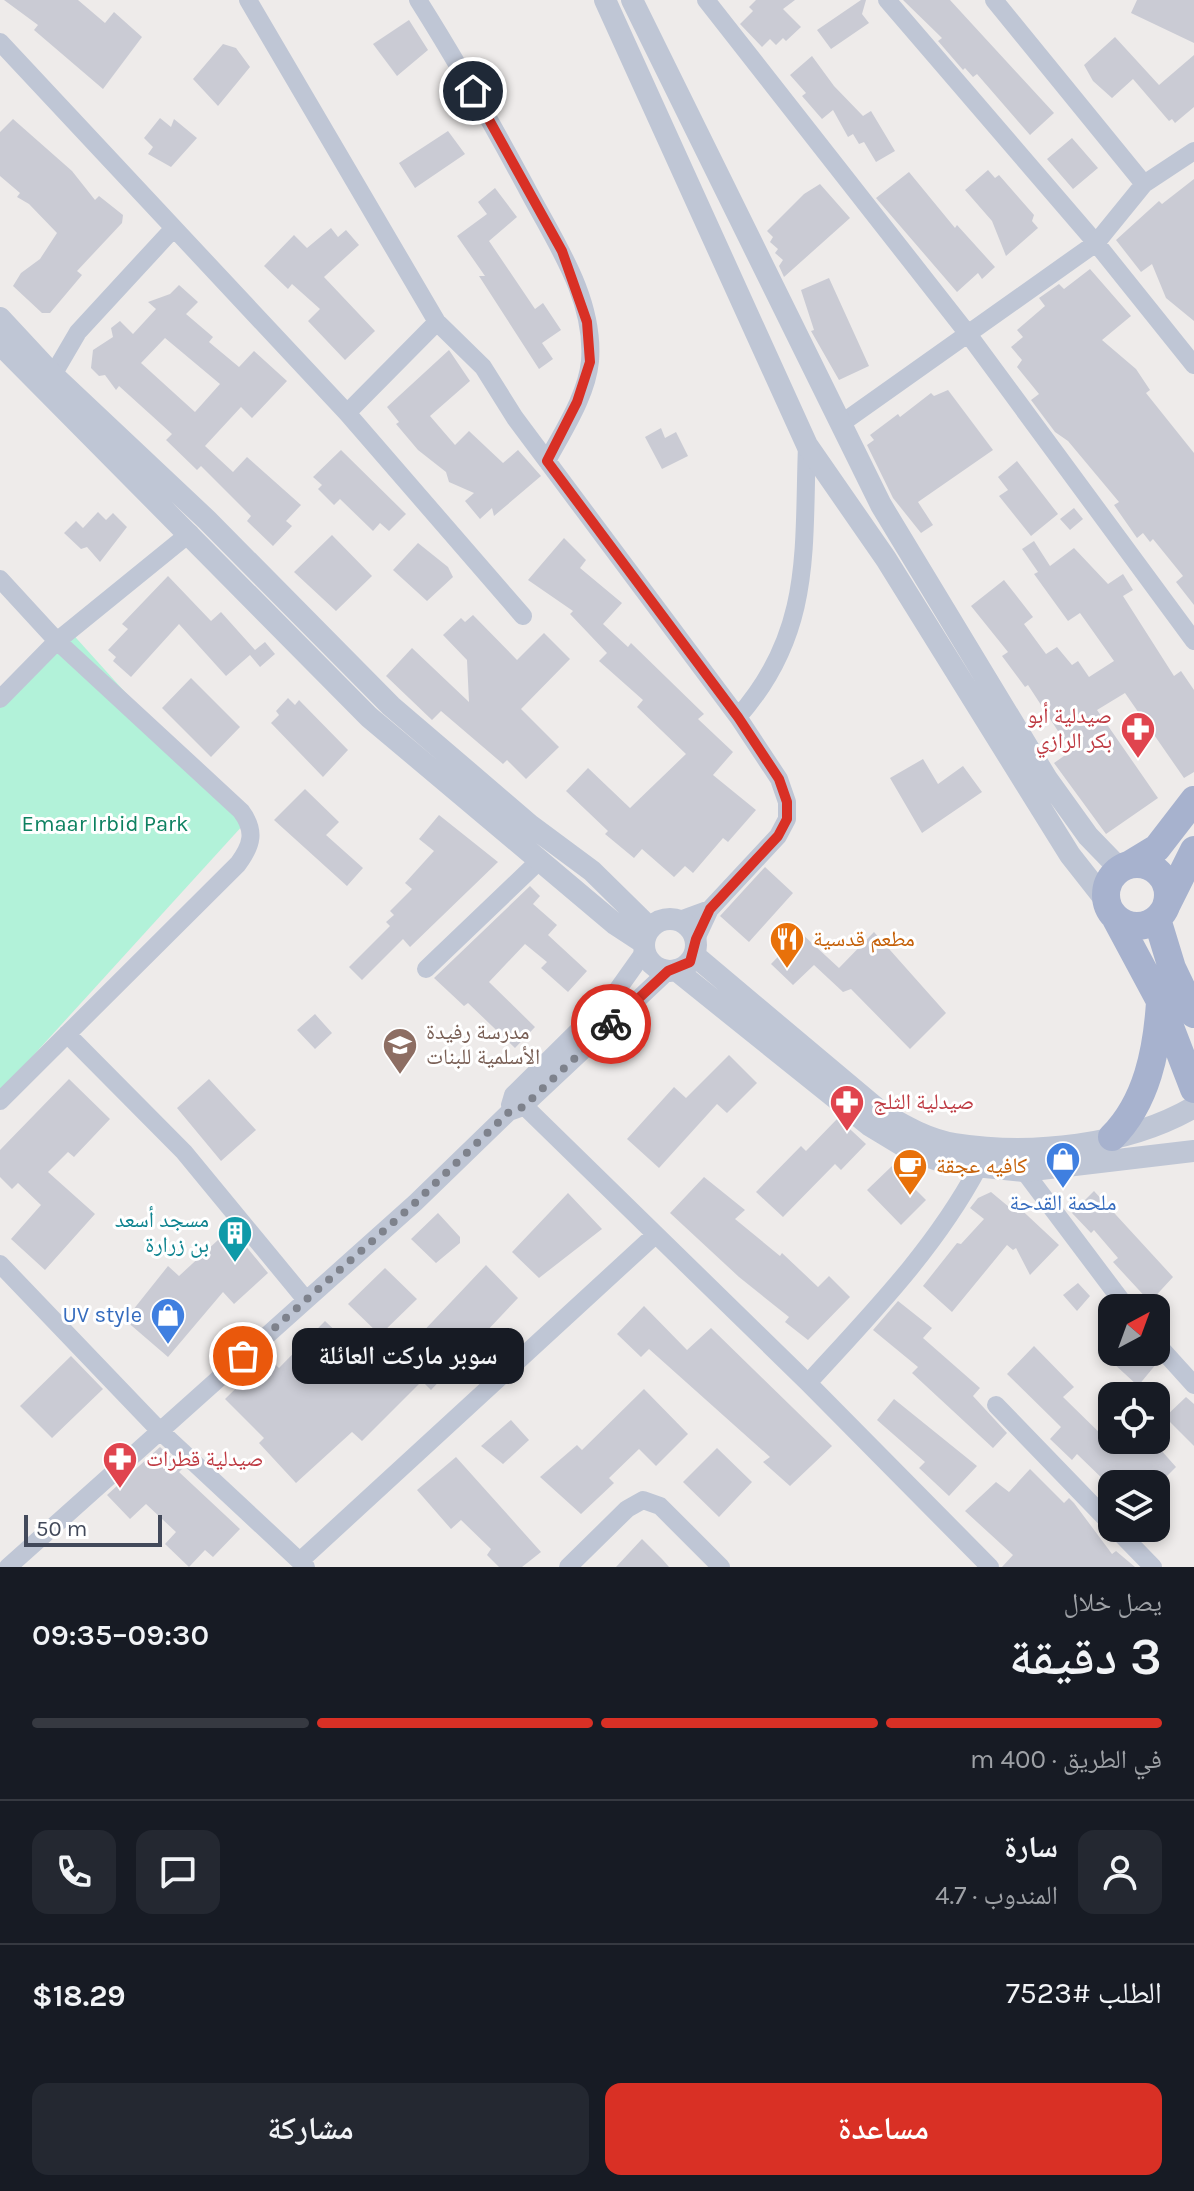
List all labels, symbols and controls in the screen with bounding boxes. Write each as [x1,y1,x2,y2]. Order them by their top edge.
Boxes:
pin [439,57,507,125]
icon: home [451,69,495,113]
place label: صيدلية أبو بكر الرازي [1027,702,1112,758]
pharmacy icon: صيدلية أبو بكر الرازي [1119,710,1157,760]
park label: Emaar Irbid Park [22,811,188,837]
restaurant icon: مطعم قدسية [768,920,806,970]
place label: مطعم قدسية [813,926,915,953]
courier [571,984,651,1064]
icon: bike [589,1002,633,1046]
place label: مدرسة رفيدة الأسلمية للبنات [426,1019,540,1070]
school or university icon: مدرسة رفيدة الأسلمية للبنات [381,1026,419,1076]
pharmacy icon: صيدلية الثلج [828,1083,866,1133]
place label: صيدلية الثلج [873,1089,974,1115]
shop icon: ملحمة القدحة [1044,1140,1082,1190]
cafe icon: كافيه عجقة [891,1147,929,1197]
place label: كافيه عجقة [936,1153,1027,1179]
place label: ملحمة القدحة [1009,1190,1117,1216]
place label: مسجد أسعد بن زرارة [115,1206,209,1258]
building icon: مسجد أسعد بن زرارة [216,1214,254,1264]
north arrow [1098,1294,1170,1366]
map controls [1098,1294,1170,1542]
shop icon: UV style [149,1296,187,1346]
place label: UV style [63,1302,142,1328]
pin [209,1322,277,1390]
callout: سوبر ماركت العائلة [291,1328,523,1384]
icon: bag [221,1334,265,1378]
text: سوبر ماركت العائلة [318,1340,498,1371]
button: locate [1098,1382,1170,1454]
pharmacy icon: صيدلية قطرات [101,1440,139,1490]
place label: صيدلية قطرات [146,1446,264,1472]
button: layers [1098,1470,1170,1542]
scale bar [24,1511,162,1547]
text: 50 m [36,1516,87,1542]
text: يصل خلال [1063,1587,1162,1618]
text: 09:30–09:35 [32,1617,209,1653]
text: 3 دقيقة [1009,1626,1162,1687]
text: في الطريق · 400 m [970,1744,1162,1775]
text: سارة [1004,1829,1058,1865]
button: phone [32,1830,116,1914]
button: chat [136,1830,220,1914]
button: person [1078,1830,1162,1914]
text: المندوب · 4.7 [935,1880,1058,1911]
text: الطلب #7523 [1006,1975,1162,2011]
text: $18.29 [32,1978,126,2014]
button: مشاركة [32,2083,589,2175]
button: مساعدة [605,2083,1162,2175]

